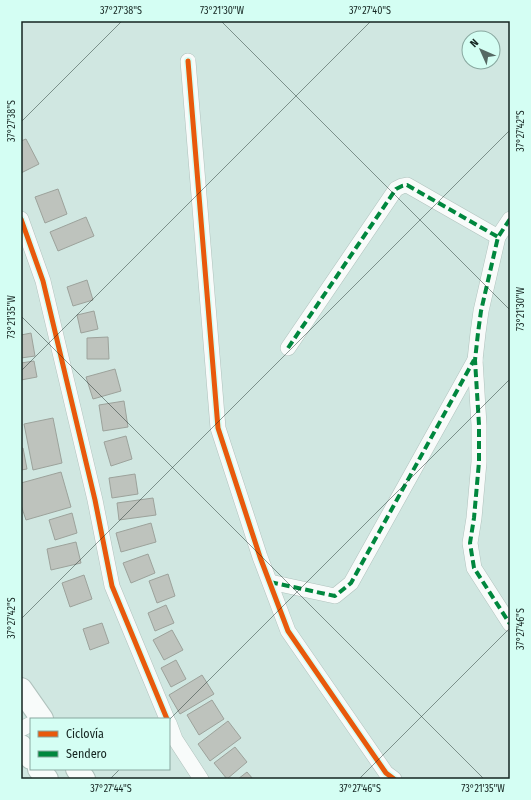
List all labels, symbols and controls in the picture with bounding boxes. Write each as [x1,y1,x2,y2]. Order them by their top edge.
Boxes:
text: 37°27'38"S [100,5,142,17]
text: 73°21'30"W [200,5,245,17]
text: 37°27'40"S [349,5,391,17]
north arrow [461,30,501,70]
text: N [467,36,481,50]
text: 37°27'38"S [6,100,18,142]
text: 37°27'42"S [515,110,527,152]
text: 73°21'30"W [515,286,527,331]
text: 73°21'35"W [6,295,18,339]
text: 37°27'42"S [6,597,18,639]
text: 37°27'46"S [515,608,527,650]
legend [30,718,170,770]
text: Ciclovía [66,727,104,741]
text: Sendero [66,747,107,761]
text: 37°27'44"S [90,783,132,795]
text: 37°27'46"S [339,783,381,795]
text: 73°21'35"W [461,783,505,795]

